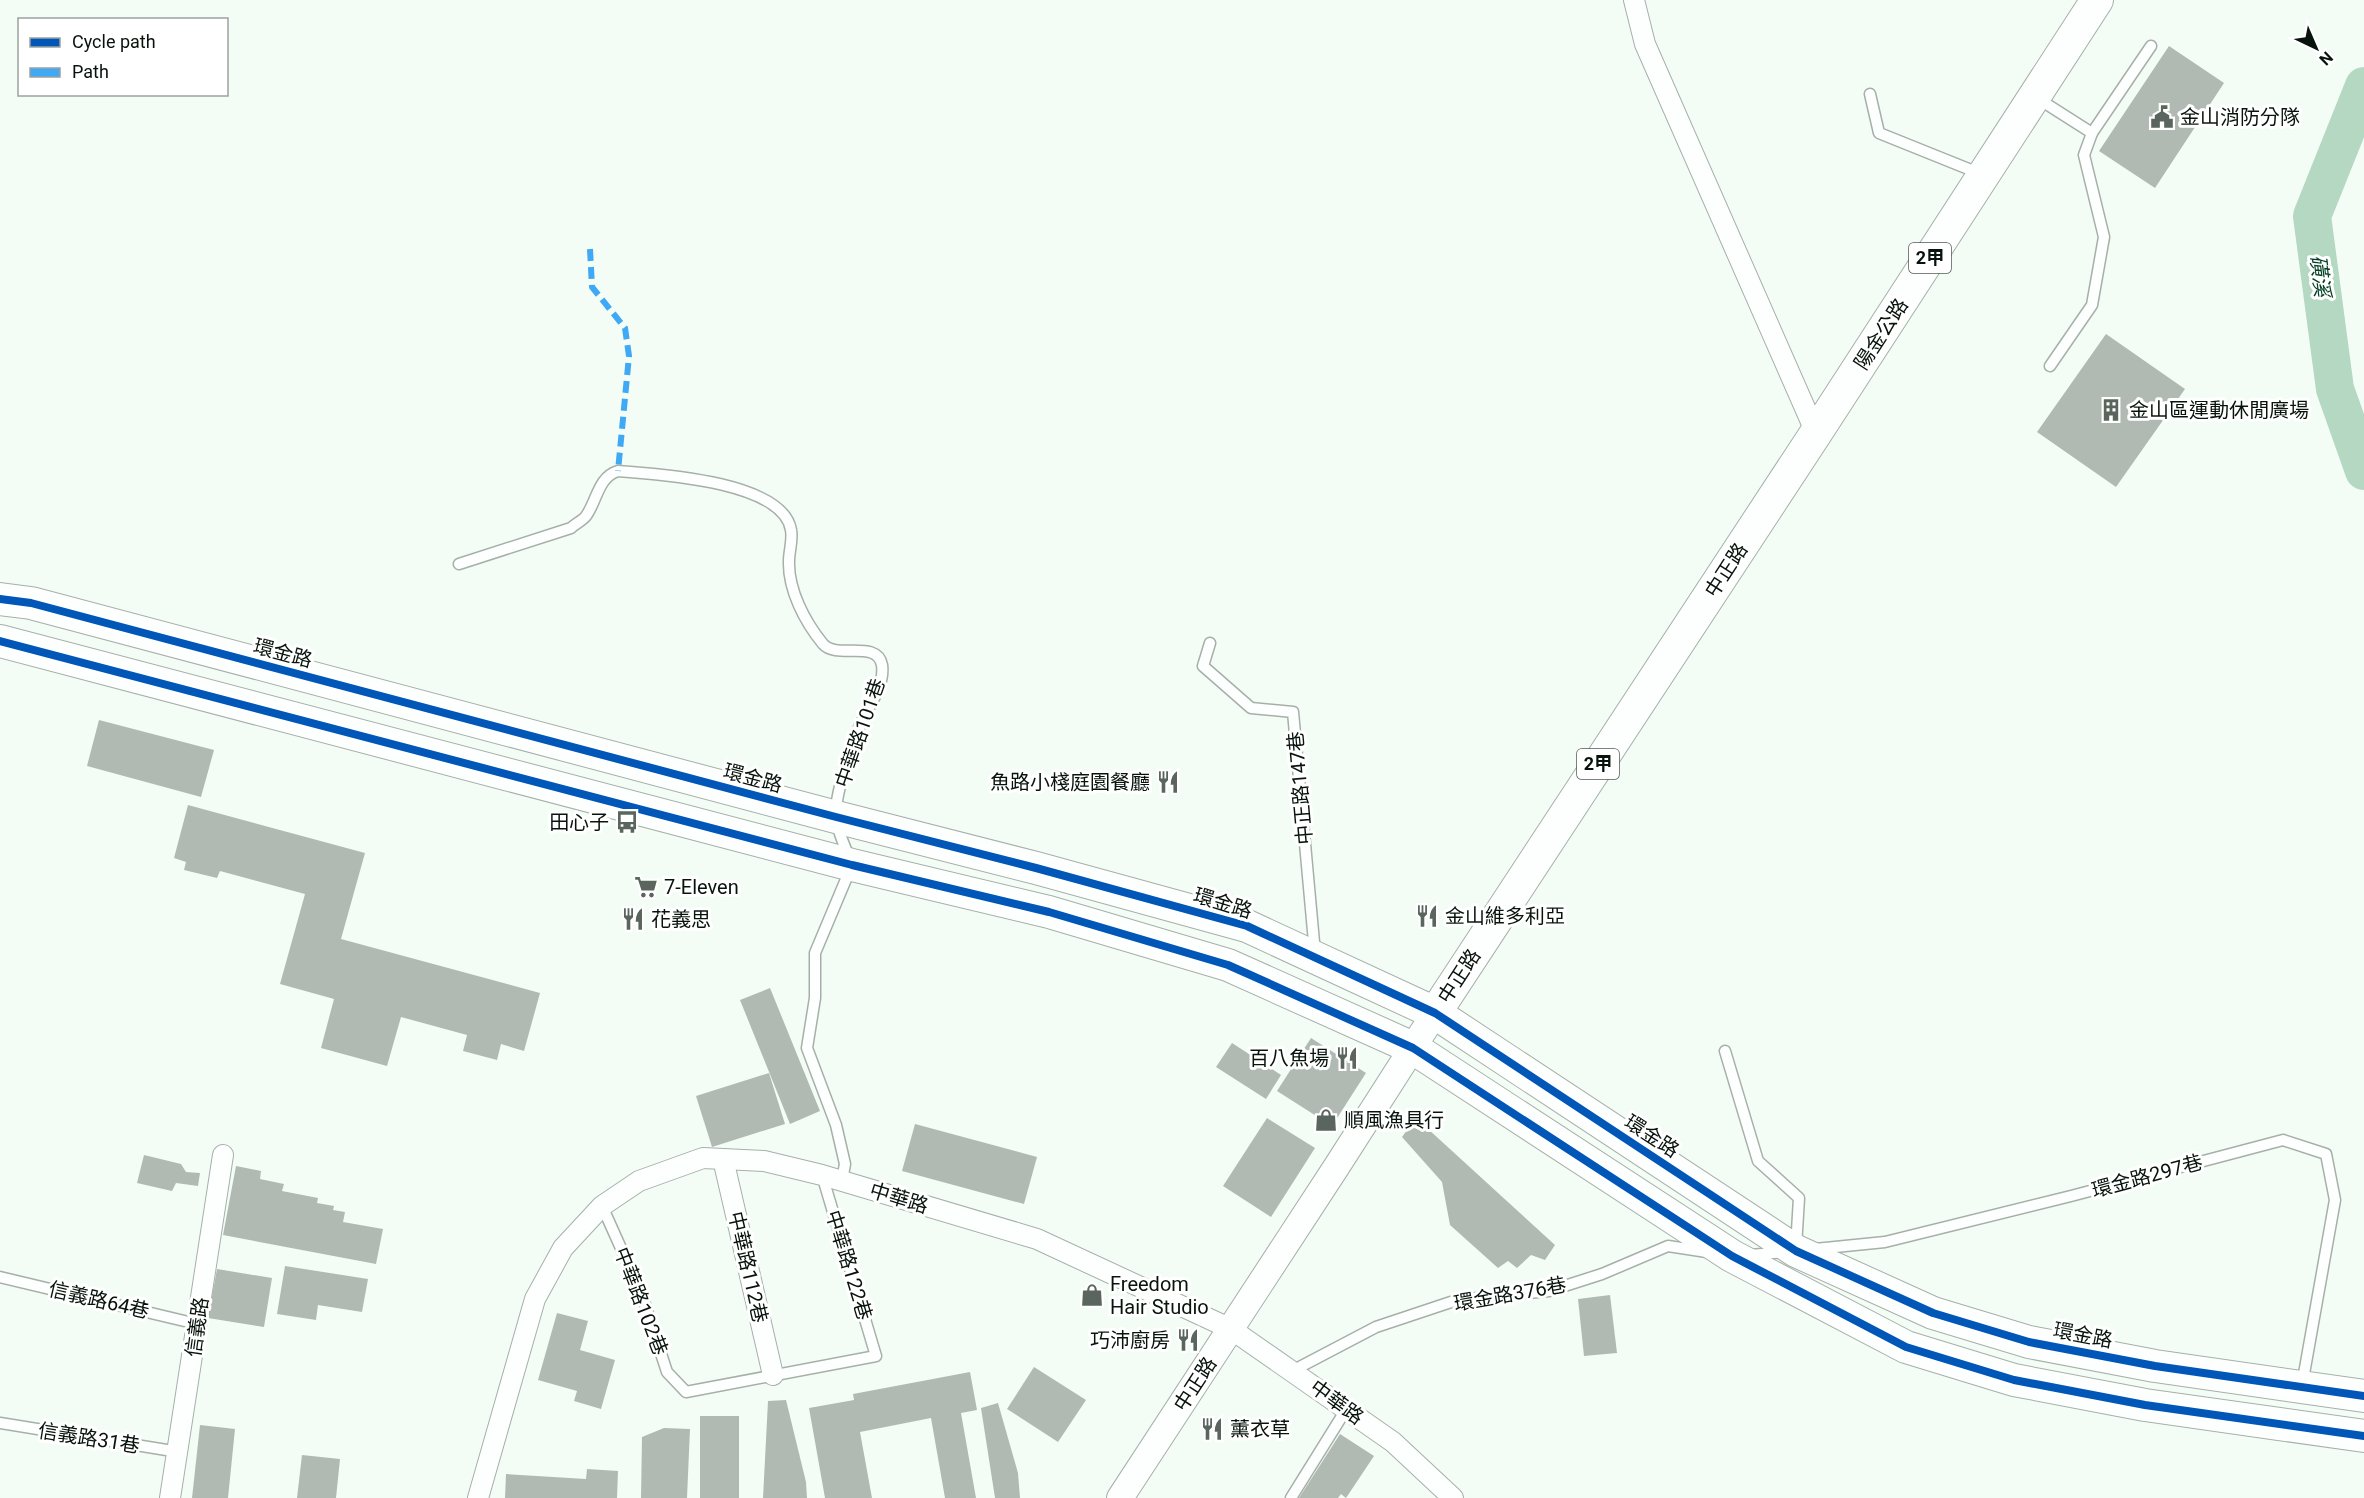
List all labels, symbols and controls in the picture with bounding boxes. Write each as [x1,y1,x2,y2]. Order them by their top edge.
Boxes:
legend [18,18,228,96]
north arrow [2286,18,2346,78]
text: Cycle path [72,31,156,52]
text: N [2315,48,2337,69]
text: Path [72,61,109,82]
public building icon: 金山消防分隊 [2149,104,2175,130]
place label: 金山消防分隊 [2180,105,2300,129]
road number: 2甲 [1909,243,1951,273]
water label: 磺溪 [2306,254,2335,301]
street label: 陽金公路 [1849,294,1913,374]
building icon: 金山區運動休閒廣場 [2098,397,2124,423]
place label: 金山區運動休閒廣場 [2129,398,2309,422]
street label: 中正路 [1700,538,1752,602]
street label: 環金路 [251,634,315,672]
street label: 中華路101巷 [830,675,890,791]
street label: 中正路147巷 [1283,730,1317,846]
road number: 2甲 [1577,749,1619,779]
street label: 環金路 [721,759,785,797]
restaurant icon: 魚路小棧庭園餐廳 [1155,769,1181,795]
place label: 魚路小棧庭園餐廳 [990,770,1150,794]
bus stop icon: 田心子 [614,809,640,835]
place label: 田心子 [549,810,609,834]
supermarket icon: 7-Eleven [633,874,659,900]
place label: 7-Eleven [664,875,739,899]
street label: 環金路 [1191,883,1255,923]
restaurant icon: 金山維多利亞 [1414,903,1440,929]
place label: 金山維多利亞 [1445,904,1565,928]
restaurant icon: 花義思 [620,906,646,932]
place label: 花義思 [651,907,711,931]
street label: 中正路 [1433,944,1485,1008]
restaurant icon: 百八魚場 [1334,1045,1360,1071]
place label: 百八魚場 [1249,1046,1329,1070]
shop icon: 順風漁具行 [1313,1107,1339,1133]
place label: 順風漁具行 [1344,1108,1444,1132]
street label: 環金路 [1620,1110,1684,1162]
street label: 環金路297巷 [2089,1150,2205,1202]
street label: 中華路 [867,1178,931,1218]
street label: 中華路122巷 [821,1207,877,1323]
street label: 中華路112巷 [724,1209,772,1325]
street label: 中華路102巷 [609,1244,673,1358]
place label: Freedom Hair Studio [1110,1272,1209,1319]
street label: 環金路376巷 [1452,1272,1568,1316]
street label: 信義路64巷 [46,1277,152,1323]
shop icon: Freedom Hair Studio [1079,1282,1105,1308]
street label: 信義路 [181,1296,213,1358]
street label: 環金路 [2051,1317,2115,1353]
restaurant icon: 巧沛廚房 [1175,1327,1201,1353]
place label: 巧沛廚房 [1090,1328,1170,1352]
street label: 中正路 [1169,1352,1221,1416]
street label: 中華路 [1306,1375,1368,1429]
restaurant icon: 薰衣草 [1199,1416,1225,1442]
place label: 薰衣草 [1230,1417,1290,1441]
street label: 信義路31巷 [37,1418,141,1458]

